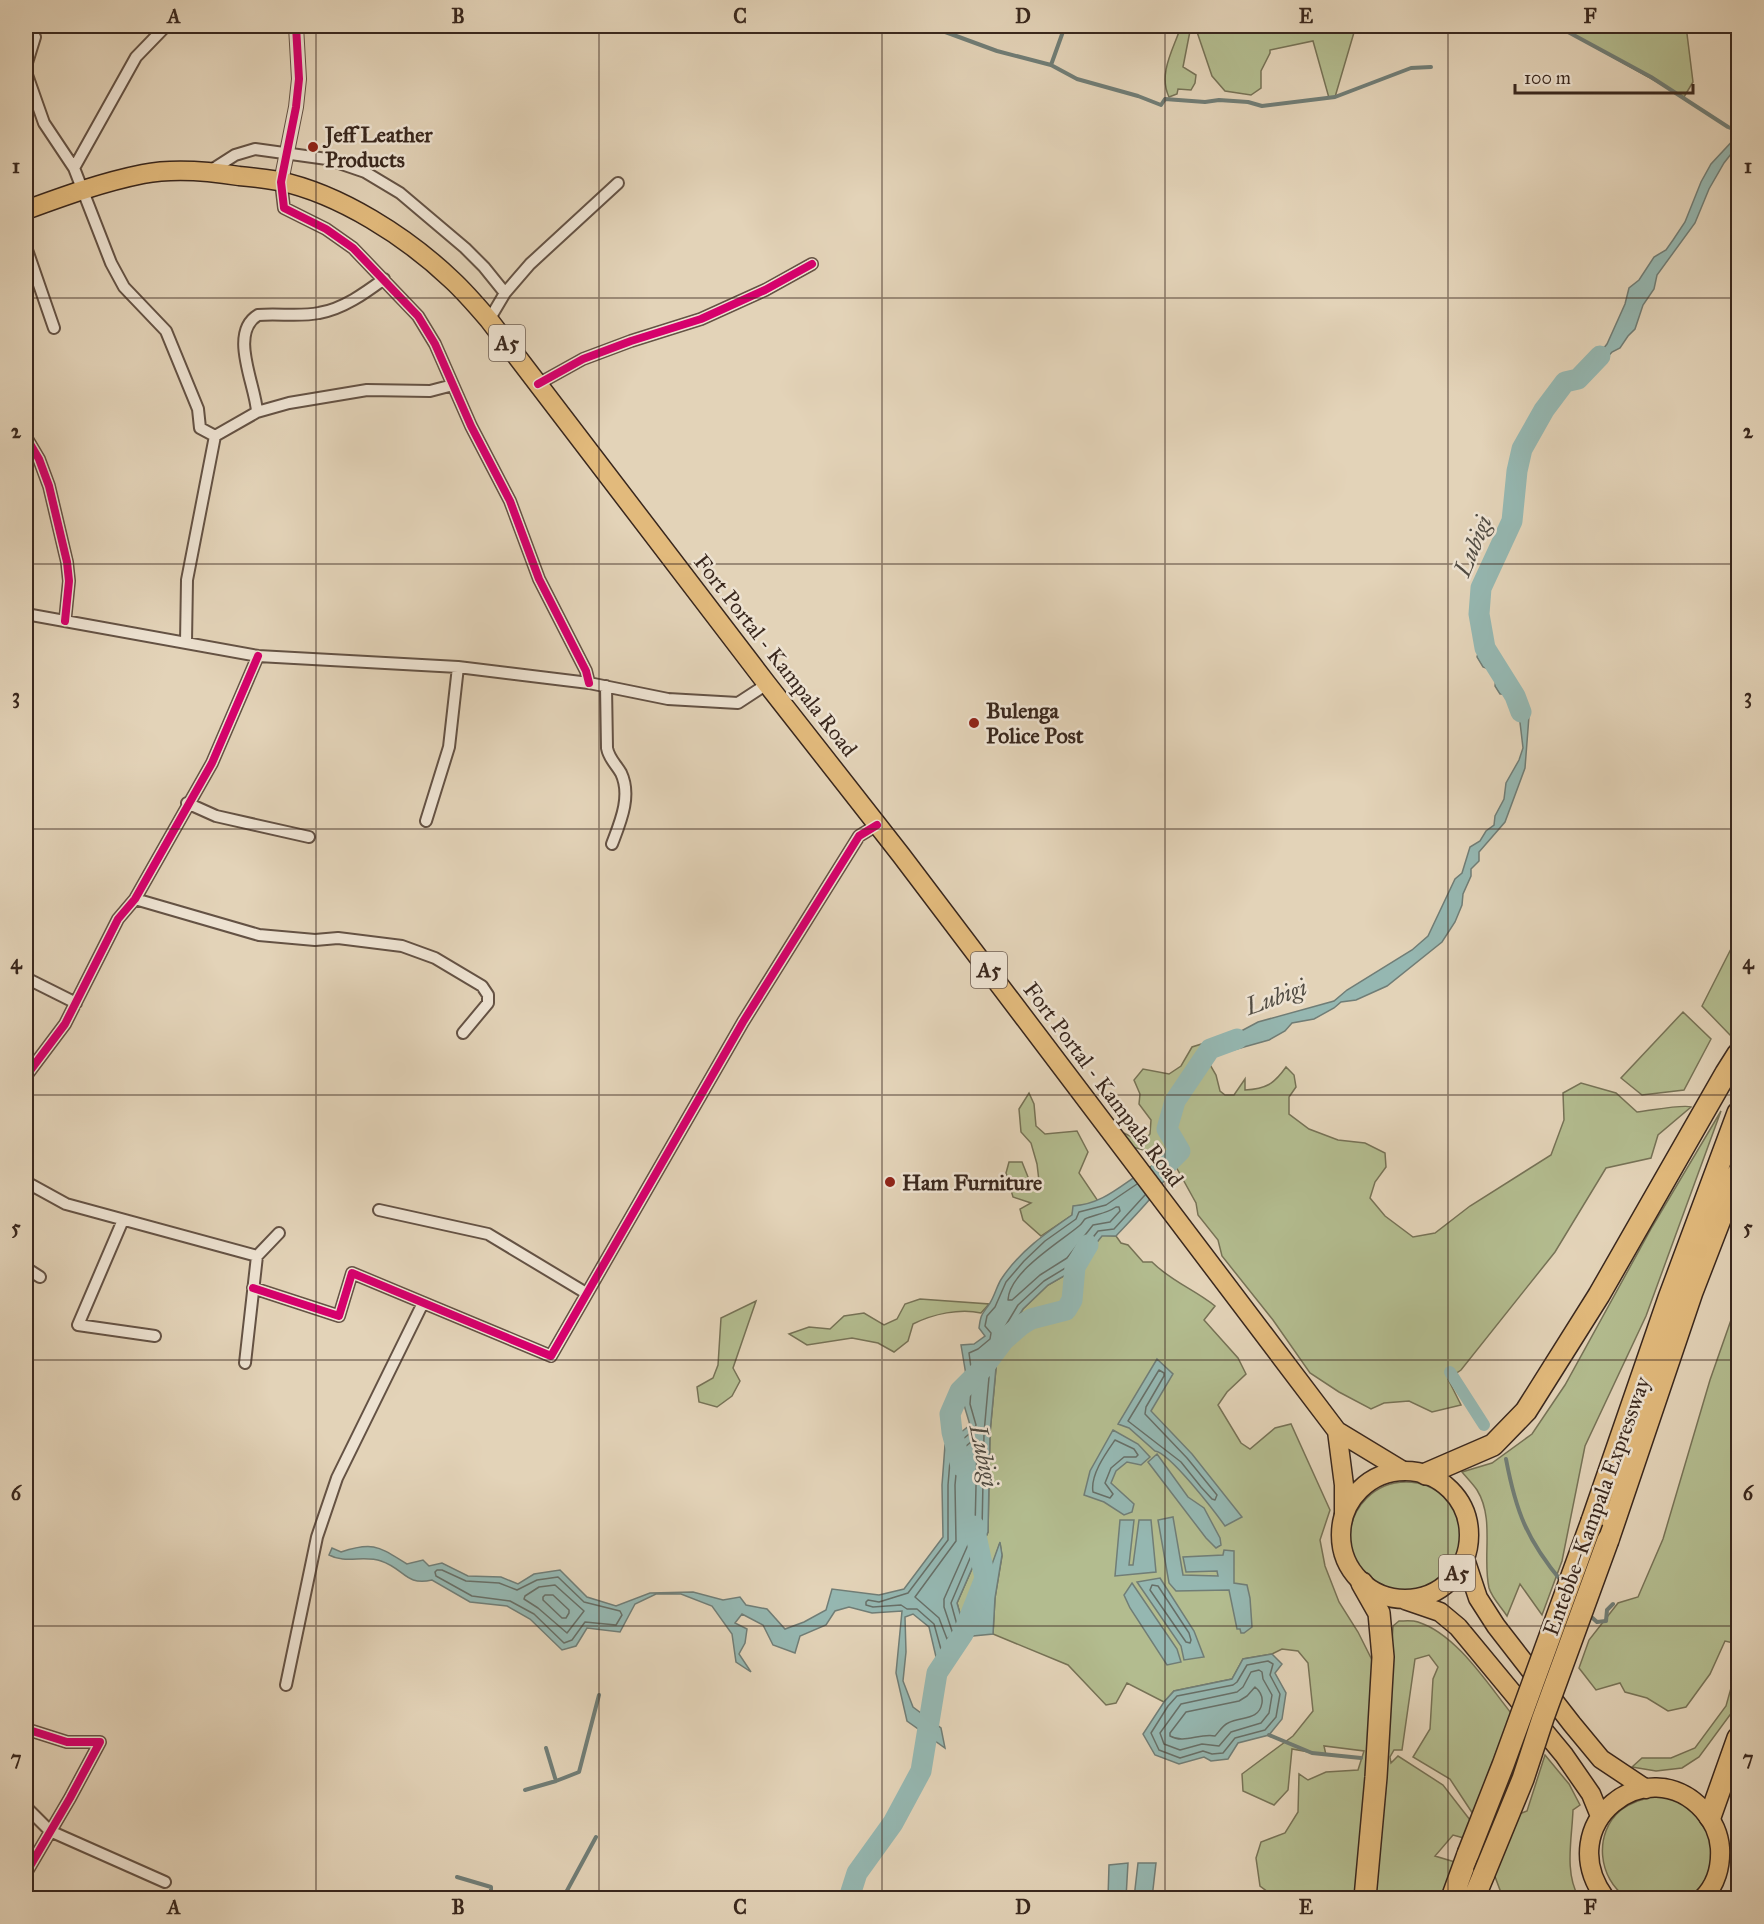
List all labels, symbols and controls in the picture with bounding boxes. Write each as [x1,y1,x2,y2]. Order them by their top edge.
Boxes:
text: A [165,4,181,28]
text: B [451,4,465,28]
text: C [733,4,747,28]
text: D [1015,4,1031,28]
text: E [1299,4,1314,28]
text: F [1583,4,1597,28]
scale bar [1515,57,1694,95]
text: 100 m [1524,67,1571,89]
place label: Jeff Leather Products [322,121,433,173]
marker: Jeff Leather Products [306,140,320,154]
text: 1 [12,154,20,178]
text: 1 [1744,154,1752,178]
road number: A5 [489,325,525,361]
text: 2 [11,419,22,443]
text: 2 [1743,419,1754,443]
water label: Lubigi [1447,511,1499,582]
street label: Fort Portal - Kampala Road [688,549,863,762]
text: 3 [12,684,20,709]
text: 3 [1744,684,1752,709]
place label: Bulenga Police Post [986,697,1084,749]
marker: Bulenga Police Post [967,716,981,730]
text: 4 [10,950,22,975]
text: 4 [1742,950,1754,975]
road number: A5 [971,952,1007,988]
water label: Lubigi [1240,972,1311,1022]
street label: Fort Portal - Kampala Road [1018,977,1189,1192]
place label: Ham Furniture [902,1169,1042,1196]
marker: Ham Furniture [883,1175,897,1189]
text: 5 [11,1215,21,1239]
text: 5 [1743,1215,1753,1239]
street label: Entebbe–Kampala Expressway [1537,1372,1656,1639]
water label: Lubigi [963,1421,1005,1490]
text: 6 [11,1481,23,1505]
text: 6 [1743,1481,1755,1505]
road number: A5 [1439,1555,1475,1591]
text: 7 [11,1746,22,1770]
text: 7 [1743,1746,1754,1770]
text: A [165,1895,181,1919]
text: B [451,1895,465,1919]
text: C [733,1895,747,1919]
text: D [1015,1895,1031,1919]
text: E [1299,1895,1314,1919]
text: F [1583,1895,1597,1919]

